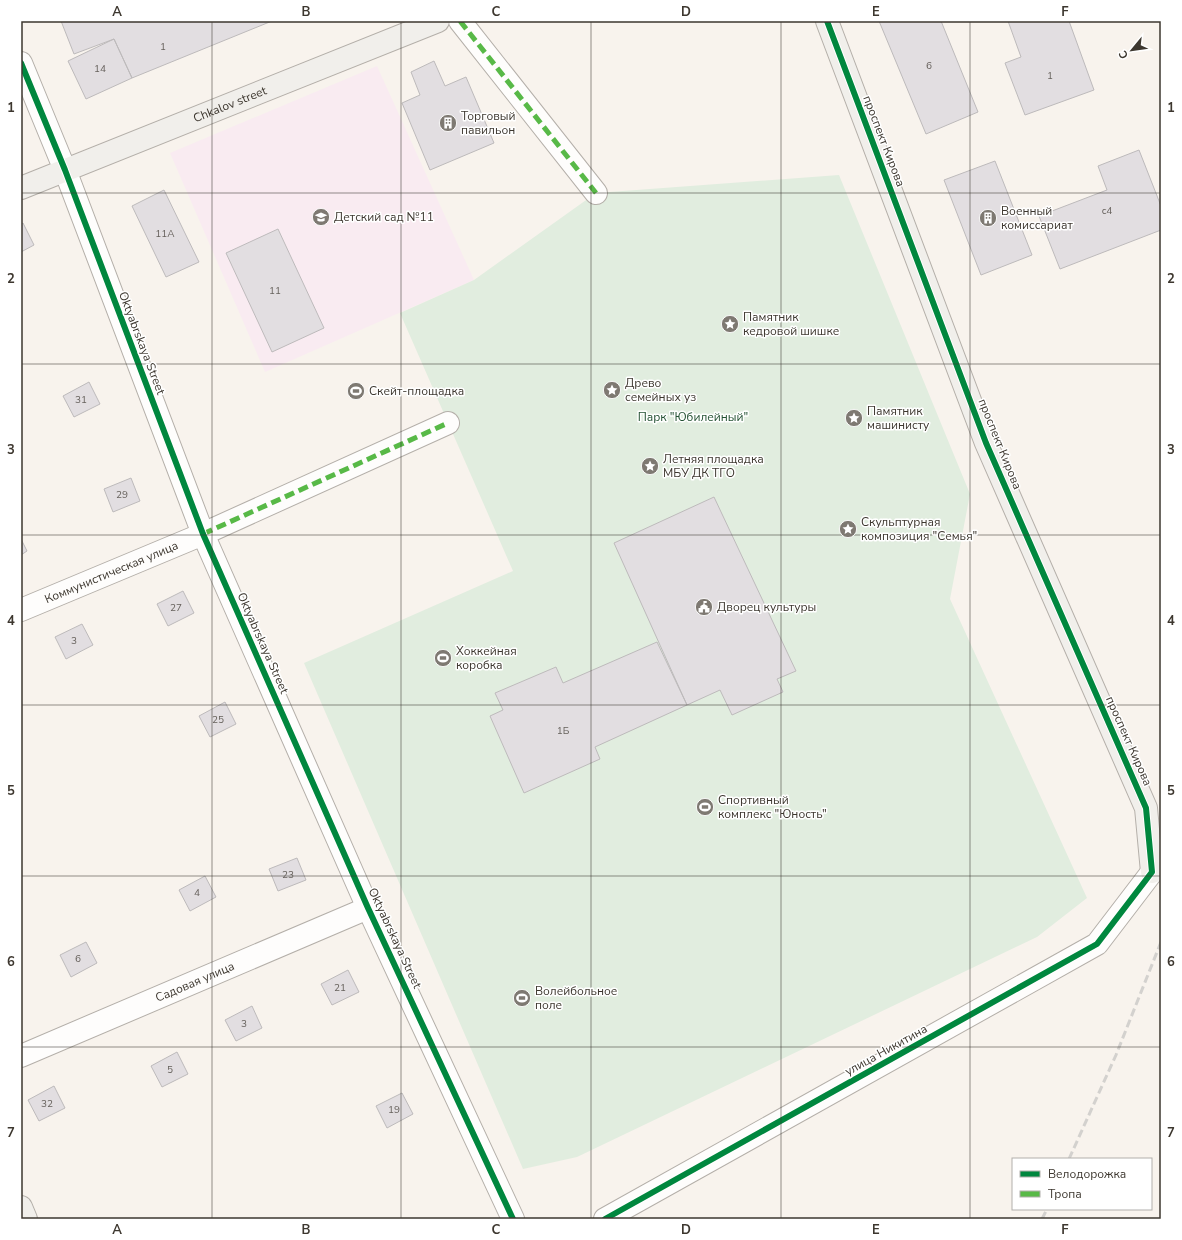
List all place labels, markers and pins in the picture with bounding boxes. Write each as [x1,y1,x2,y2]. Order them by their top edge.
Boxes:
place label: Торговый павильон [461,108,516,138]
building icon: Торговый павильон [438,113,458,133]
place label: Военный комиссариат [1001,203,1073,233]
school or university icon: Детский сад №11 [311,207,331,227]
building icon: Военный комиссариат [978,208,998,228]
place label: Детский сад №11 [334,209,434,225]
place label: Памятник кедровой шишке [743,309,839,339]
place icon: Памятник кедровой шишке [720,314,740,334]
place label: Древо семейных уз [625,375,696,405]
place icon: Древо семейных уз [602,380,622,400]
sports icon: Скейт-площадка [346,381,366,401]
place label: Скейт-площадка [369,383,464,399]
place label: Памятник машинисту [867,403,930,433]
place icon: Памятник машинисту [844,408,864,428]
place label: Летняя площадка МБУ ДК ТГО [663,451,764,481]
place icon: Летняя площадка МБУ ДК ТГО [640,456,660,476]
place label: Скульптурная композиция "Семья" [861,514,977,544]
place icon: Скульптурная композиция "Семья" [838,519,858,539]
public building icon: Дворец культуры [694,597,714,617]
place label: Дворец культуры [717,599,816,615]
place label: Хоккейная коробка [456,643,517,673]
sports icon: Хоккейная коробка [433,648,453,668]
place label: Спортивный комплекс "Юность" [718,792,827,822]
sports icon: Спортивный комплекс "Юность" [695,797,715,817]
place label: Волейбольное поле [535,983,617,1013]
sports icon: Волейбольное поле [512,988,532,1008]

